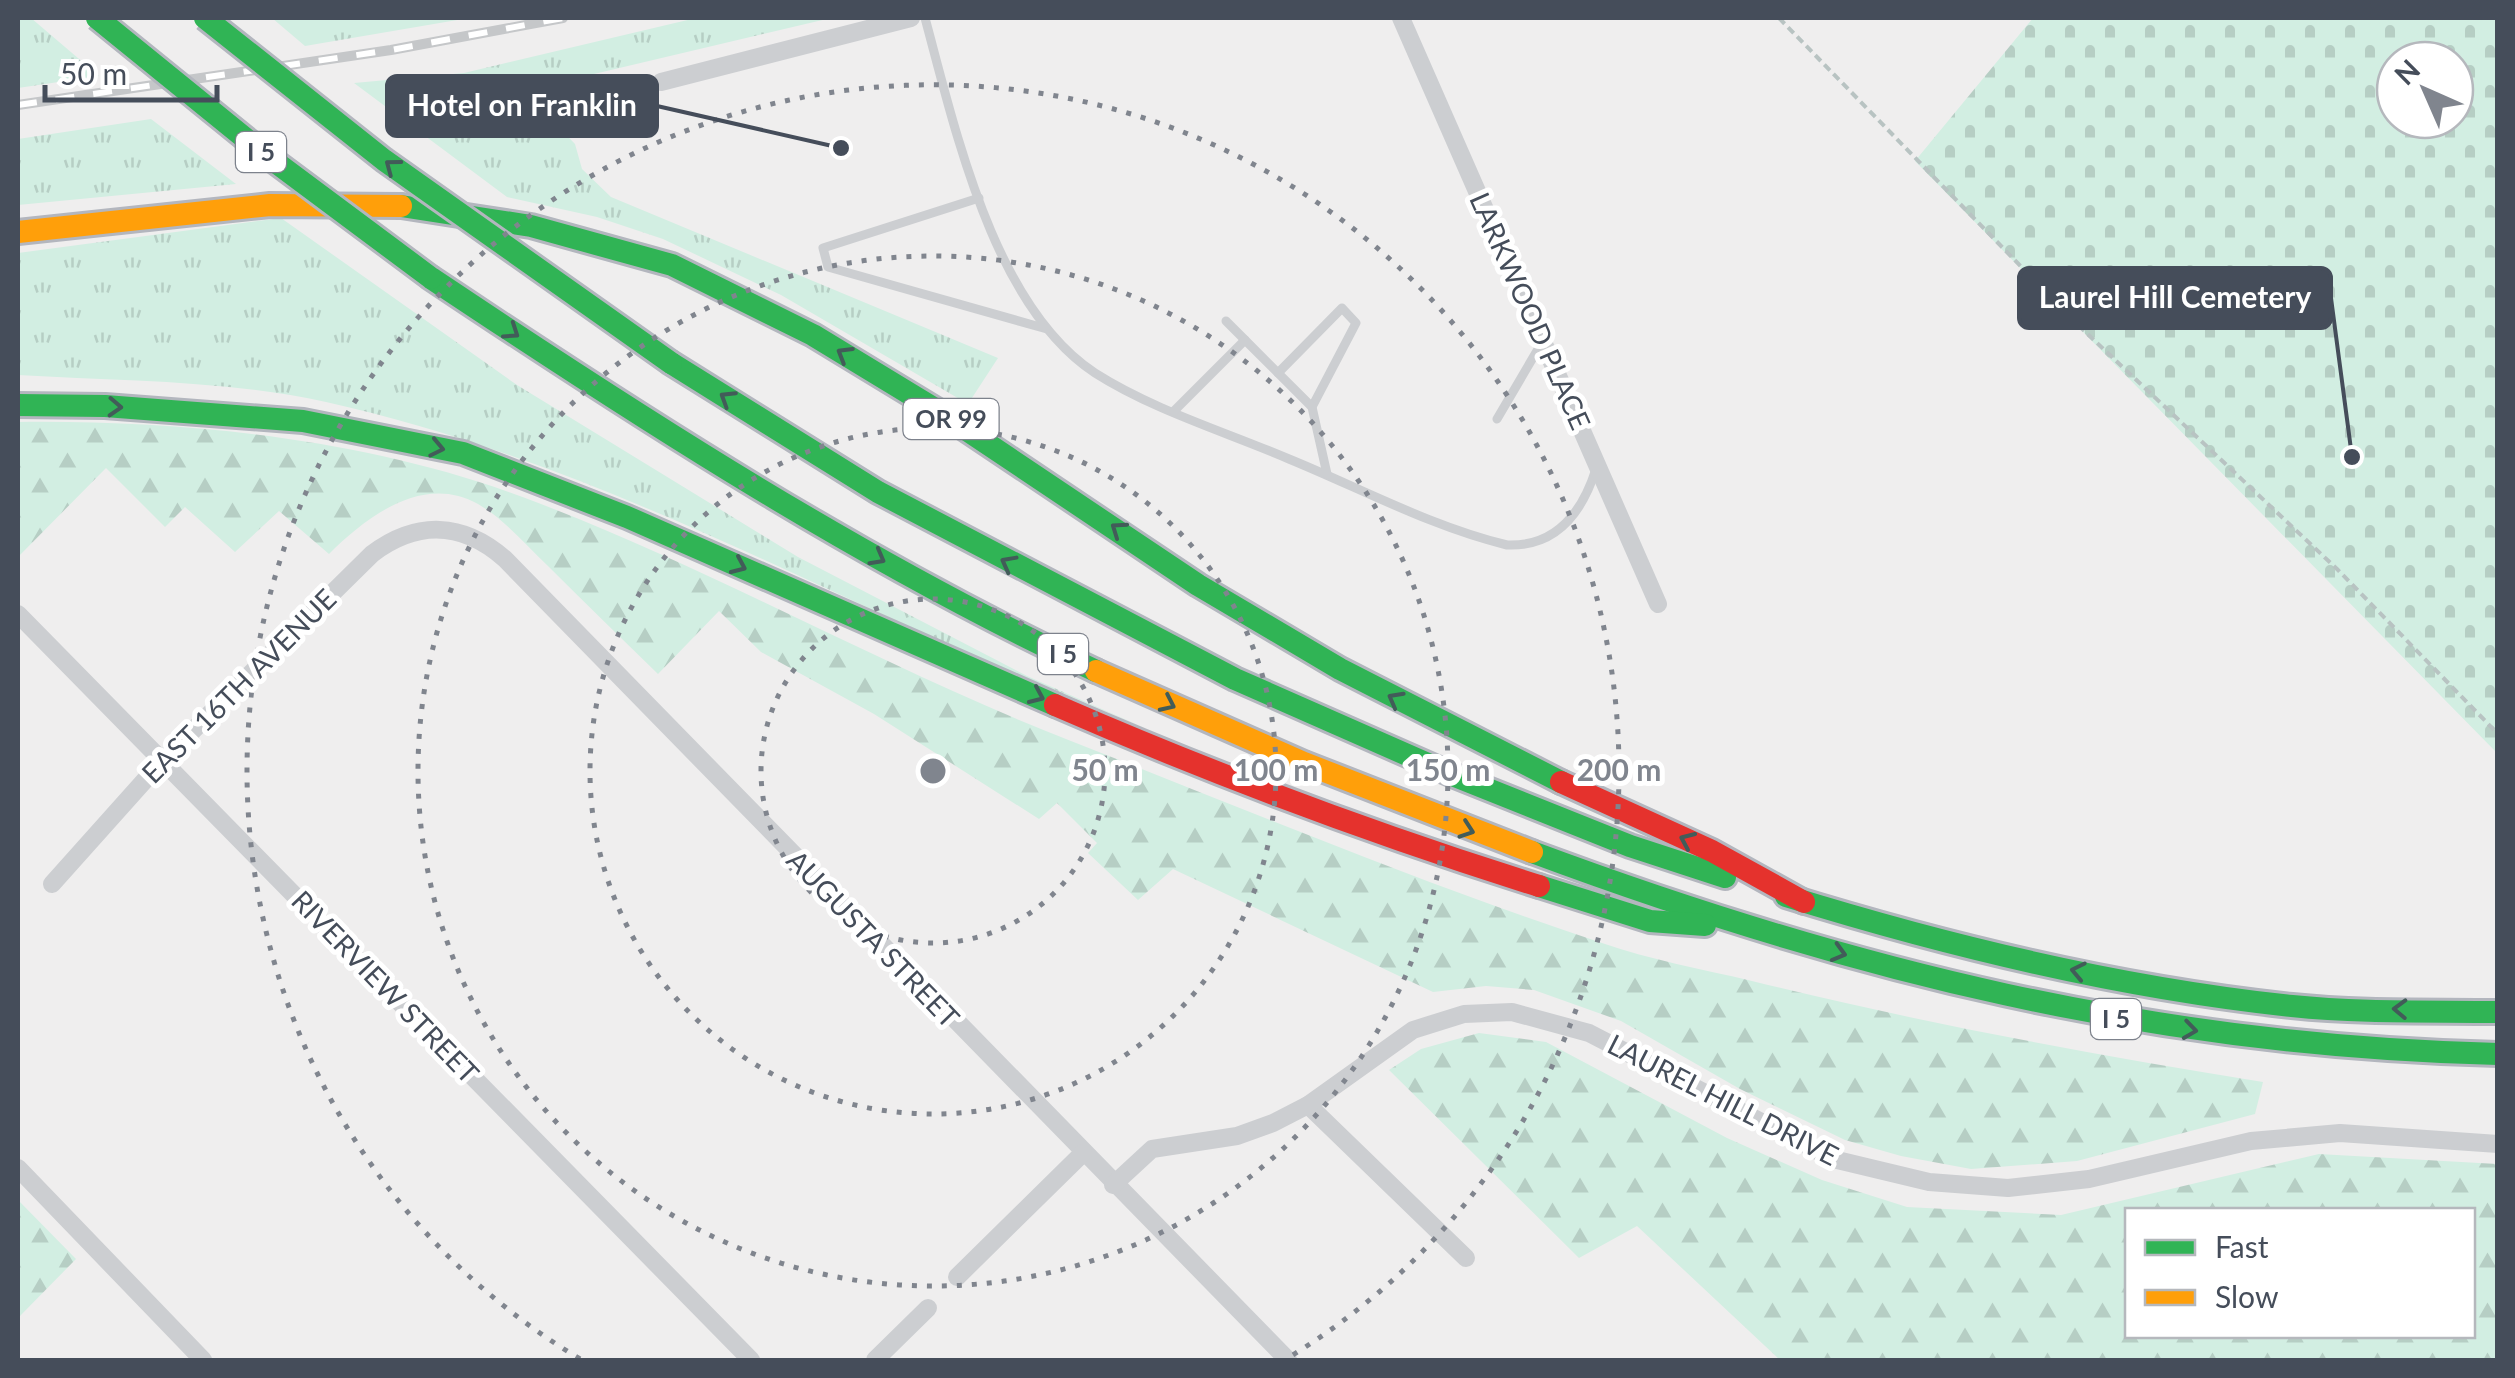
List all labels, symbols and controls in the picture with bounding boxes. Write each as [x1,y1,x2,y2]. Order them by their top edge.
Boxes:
scale bar [45,40,218,102]
north arrow [2375,40,2475,140]
text: N [2387,52,2426,91]
text: 50 m [60,55,127,91]
callout: Hotel on Franklin [387,76,657,136]
text: Hotel on Franklin [407,86,637,122]
road number: I 5 [236,132,286,172]
one-way arrow [385,160,403,177]
street label: LARKWOOD PLACE [1463,187,1598,434]
callout: Laurel Hill Cemetery [2019,268,2331,328]
text: Laurel Hill Cemetery [2039,278,2311,314]
one-way arrow [501,320,520,338]
one-way arrow [837,347,855,366]
one-way arrow [720,392,738,411]
one-way arrow [107,396,123,417]
road number: OR 99 [904,399,998,439]
one-way arrow [428,436,445,457]
one-way arrow [1110,523,1129,541]
one-way arrow [867,545,885,565]
one-way arrow [729,554,747,574]
one-way arrow [1000,555,1018,575]
street label: EAST 16TH AVENUE [134,581,342,789]
road number: I 5 [1038,634,1088,674]
one-way arrow [1027,684,1045,704]
one-way arrow [1158,691,1176,711]
one-way arrow [1387,692,1405,712]
text: 50 m [1071,751,1139,787]
text: 100 m [1234,751,1318,787]
text: 150 m [1406,751,1490,787]
text: 200 m [1577,751,1661,787]
centre of rings [915,753,951,789]
one-way arrow [1458,818,1475,839]
one-way arrow [1679,832,1697,852]
street label: AUGUSTA STREET [780,843,967,1034]
street label: RIVERVIEW STREET [285,883,487,1090]
one-way arrow [1830,942,1847,963]
one-way arrow [2070,962,2087,983]
one-way arrow [2392,998,2408,1019]
road number: I 5 [2091,999,2141,1039]
one-way arrow [2182,1019,2198,1040]
street label: LAUREL HILL DRIVE [1603,1026,1844,1172]
legend [2125,1208,2475,1338]
text: Fast [2215,1228,2269,1264]
text: Slow [2215,1278,2279,1314]

